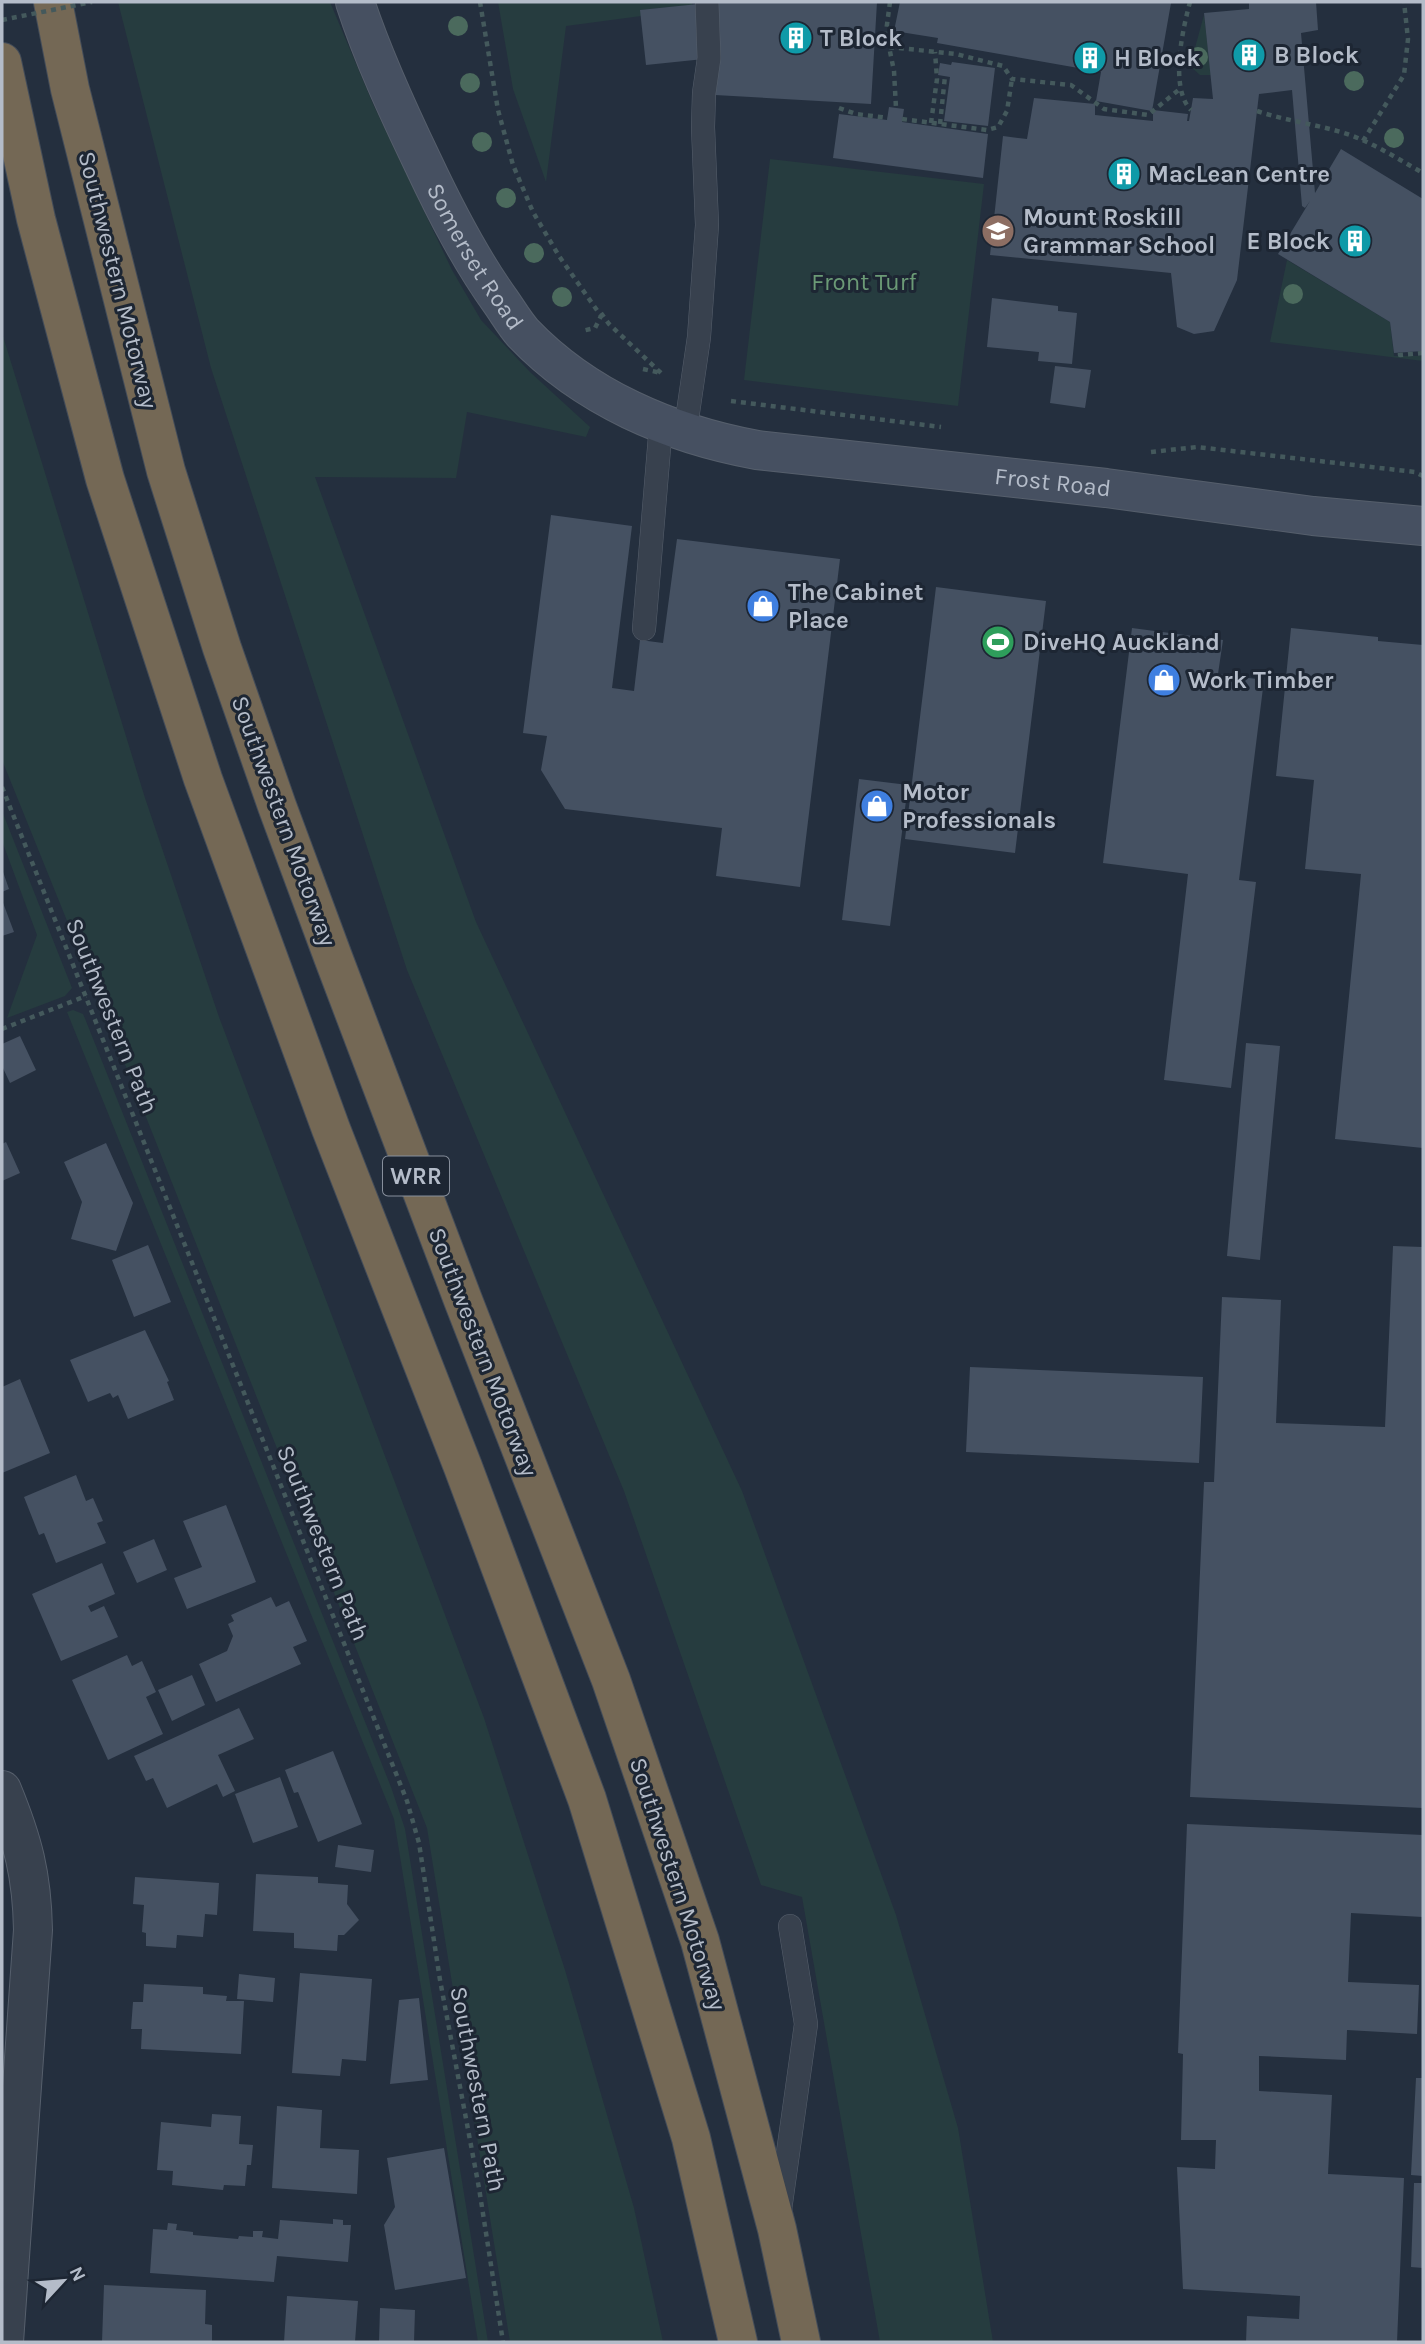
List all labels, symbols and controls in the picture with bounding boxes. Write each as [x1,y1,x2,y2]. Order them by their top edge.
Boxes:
building icon: T Block [777,19,815,57]
place label: T Block [820,24,902,52]
building icon: B Block [1230,36,1268,74]
building icon: H Block [1071,39,1109,77]
place label: B Block [1274,41,1359,69]
place label: H Block [1114,44,1200,72]
street label: Southwestern Motorway [72,148,164,412]
building icon: MacLean Centre [1105,155,1143,193]
place label: MacLean Centre [1148,160,1330,188]
street label: Somerset Road [421,179,530,335]
place label: Mount Roskill Grammar School [1023,203,1215,259]
school or university icon: Mount Roskill Grammar School [979,212,1017,250]
building icon: E Block [1336,222,1374,260]
place label: E Block [1247,227,1330,255]
park label: Front Turf [811,268,917,296]
street label: Frost Road [993,462,1112,502]
place label: The Cabinet Place [788,578,924,634]
shop icon: The Cabinet Place [744,587,782,625]
sports icon: DiveHQ Auckland [979,623,1017,661]
place label: DiveHQ Auckland [1023,628,1220,656]
shop icon: Work Timber [1145,661,1183,699]
place label: Work Timber [1188,666,1334,694]
street label: Southwestern Motorway [226,692,342,950]
place label: Motor Professionals [902,778,1056,834]
shop icon: Motor Professionals [858,787,896,825]
street label: Southwestern Path [60,914,164,1118]
road number: WRR [383,1156,449,1196]
street label: Southwestern Motorway [423,1224,543,1480]
street label: Southwestern Path [271,1441,375,1645]
street label: Southwestern Motorway [624,1754,732,2014]
street label: Southwestern Path [444,1984,512,2194]
north arrow [28,2246,98,2316]
text: N [65,2263,90,2285]

